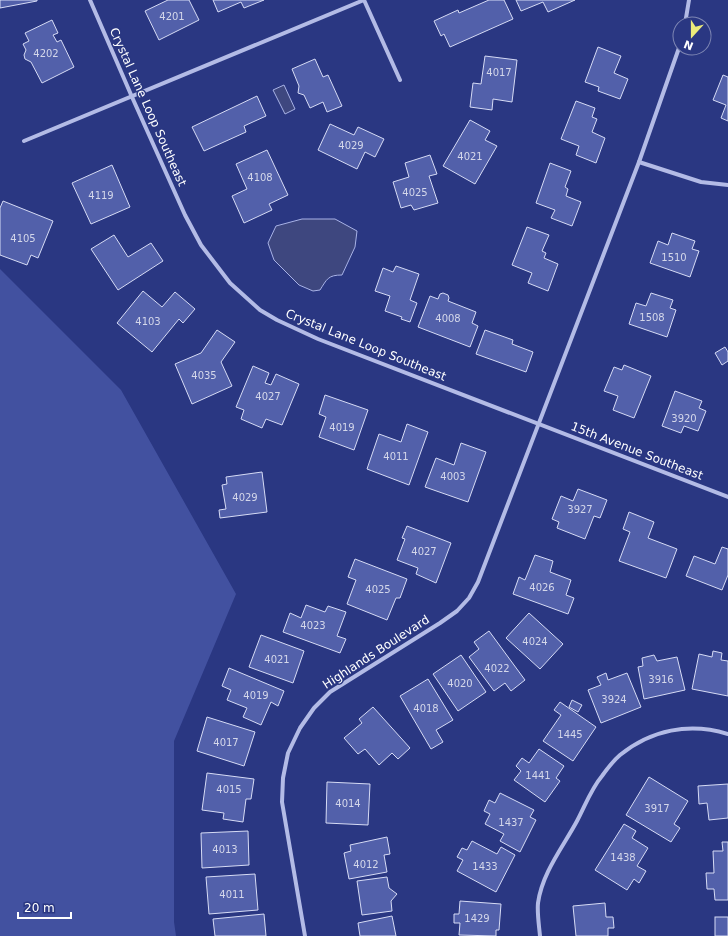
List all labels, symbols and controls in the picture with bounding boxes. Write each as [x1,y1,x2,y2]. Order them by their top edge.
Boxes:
house number: 4201 [159,11,185,22]
north arrow [672,16,712,56]
street label: Crystal Lane Loop Southeast [107,26,189,189]
text: N [682,37,695,53]
house number: 4202 [33,48,59,59]
house number: 4017 [486,67,512,78]
house number: 4029 [338,140,364,151]
house number: 4021 [457,151,483,162]
house number: 4108 [247,172,273,183]
house number: 4025 [402,187,428,198]
house number: 4119 [88,190,114,201]
house number: 4105 [10,233,36,244]
house number: 1510 [661,252,687,263]
street label: Crystal Lane Loop Southeast [284,306,449,384]
house number: 1508 [639,312,665,323]
house number: 4008 [435,313,461,324]
house number: 4103 [135,316,161,327]
house number: 4035 [191,370,217,381]
house number: 4027 [255,391,281,402]
house number: 3920 [671,413,697,424]
street label: 15th Avenue Southeast [569,419,705,483]
house number: 4019 [329,422,355,433]
house number: 4011 [383,451,409,462]
house number: 4003 [440,471,466,482]
house number: 4029 [232,492,258,503]
house number: 3927 [567,504,593,515]
house number: 4027 [411,546,437,557]
house number: 4026 [529,582,555,593]
house number: 4025 [365,584,391,595]
street label: Highlands Boulevard [320,612,432,692]
house number: 4023 [300,620,326,631]
house number: 4024 [522,636,548,647]
house number: 4021 [264,654,290,665]
house number: 4022 [484,663,510,674]
house number: 3916 [648,674,674,685]
house number: 4020 [447,678,473,689]
house number: 4019 [243,690,269,701]
house number: 3924 [601,694,627,705]
house number: 4018 [413,703,439,714]
house number: 1445 [557,729,583,740]
house number: 4017 [213,737,239,748]
house number: 1441 [525,770,551,781]
house number: 4015 [216,784,242,795]
house number: 4014 [335,798,361,809]
house number: 3917 [644,803,670,814]
house number: 1437 [498,817,524,828]
house number: 4013 [212,844,238,855]
house number: 1438 [610,852,636,863]
house number: 4012 [353,859,379,870]
house number: 1433 [472,861,498,872]
house number: 4011 [219,889,245,900]
scale bar [18,894,71,920]
text: 20 m [24,901,55,915]
house number: 1429 [464,913,490,924]

